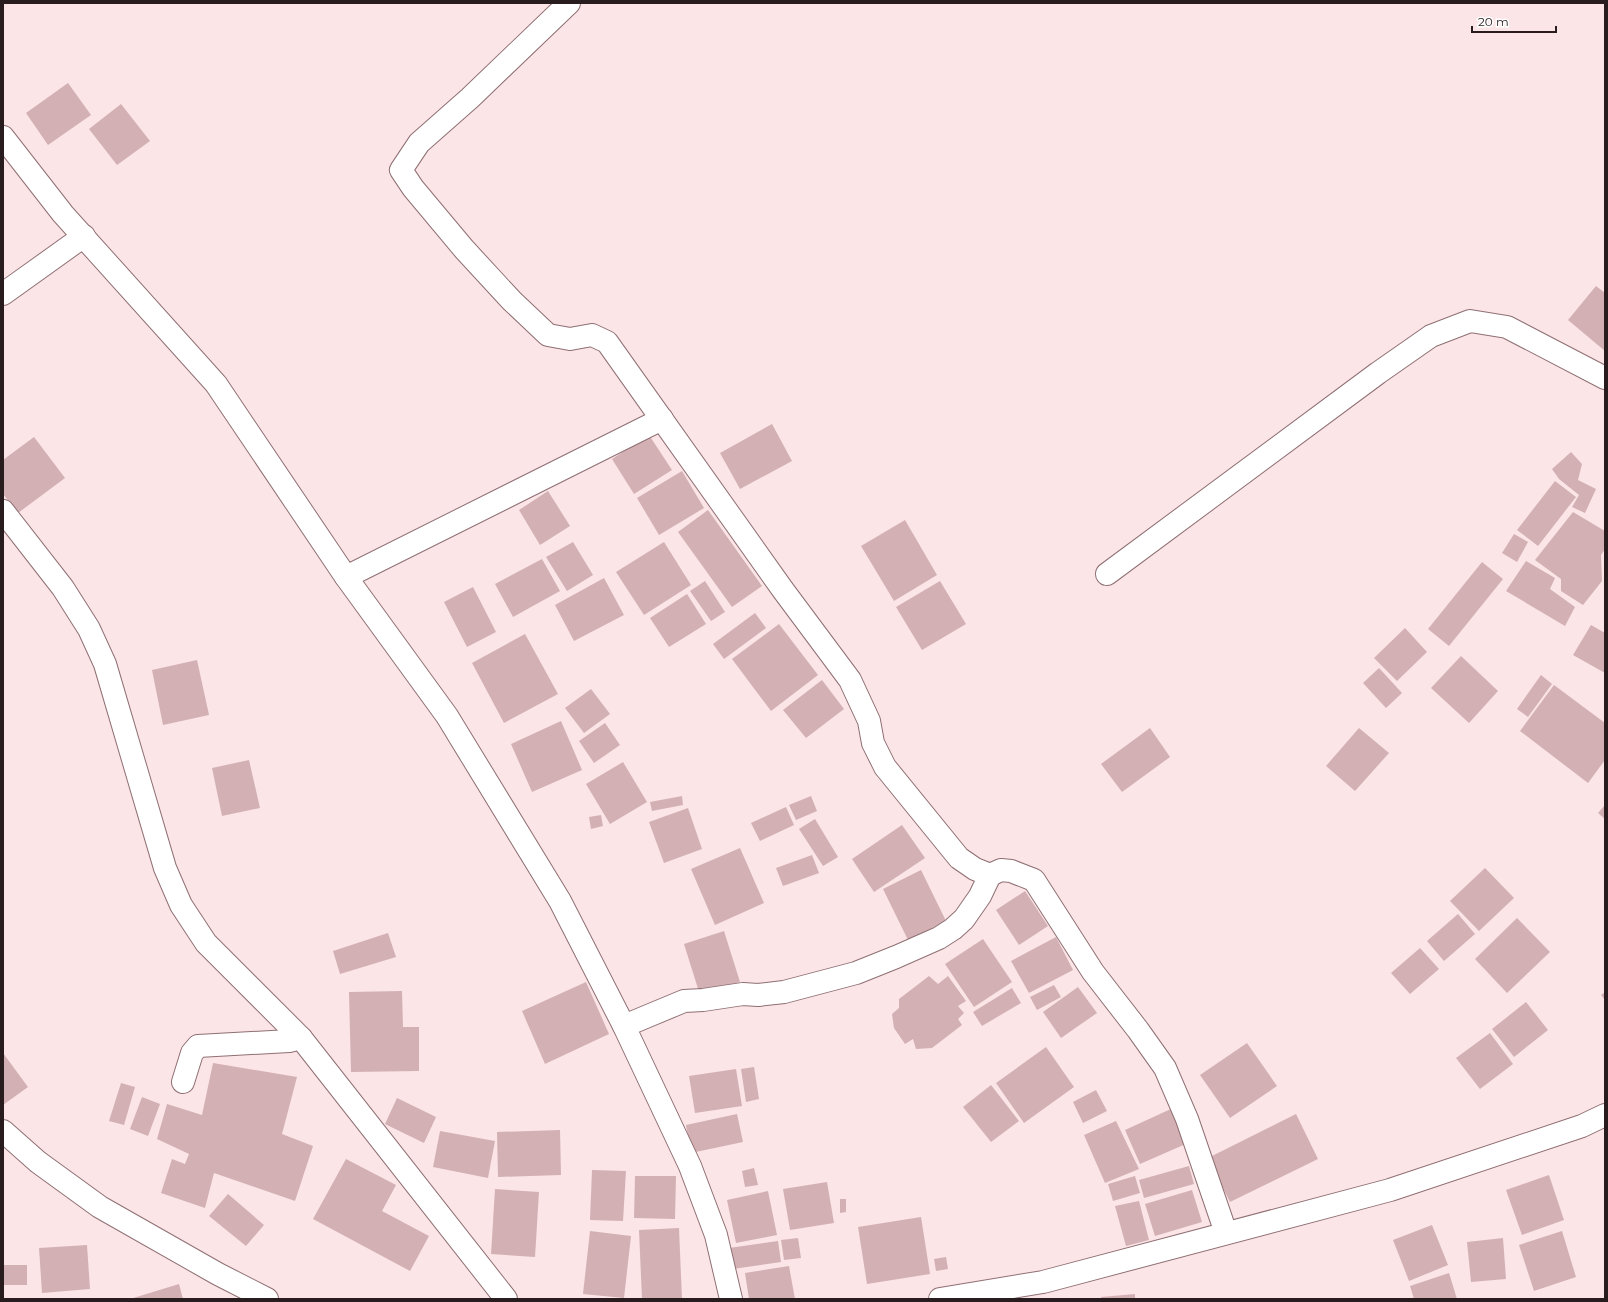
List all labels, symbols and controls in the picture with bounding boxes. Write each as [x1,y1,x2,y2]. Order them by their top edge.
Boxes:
scale bar [1472,8,1556,34]
text: 20 m [1478,14,1509,29]

